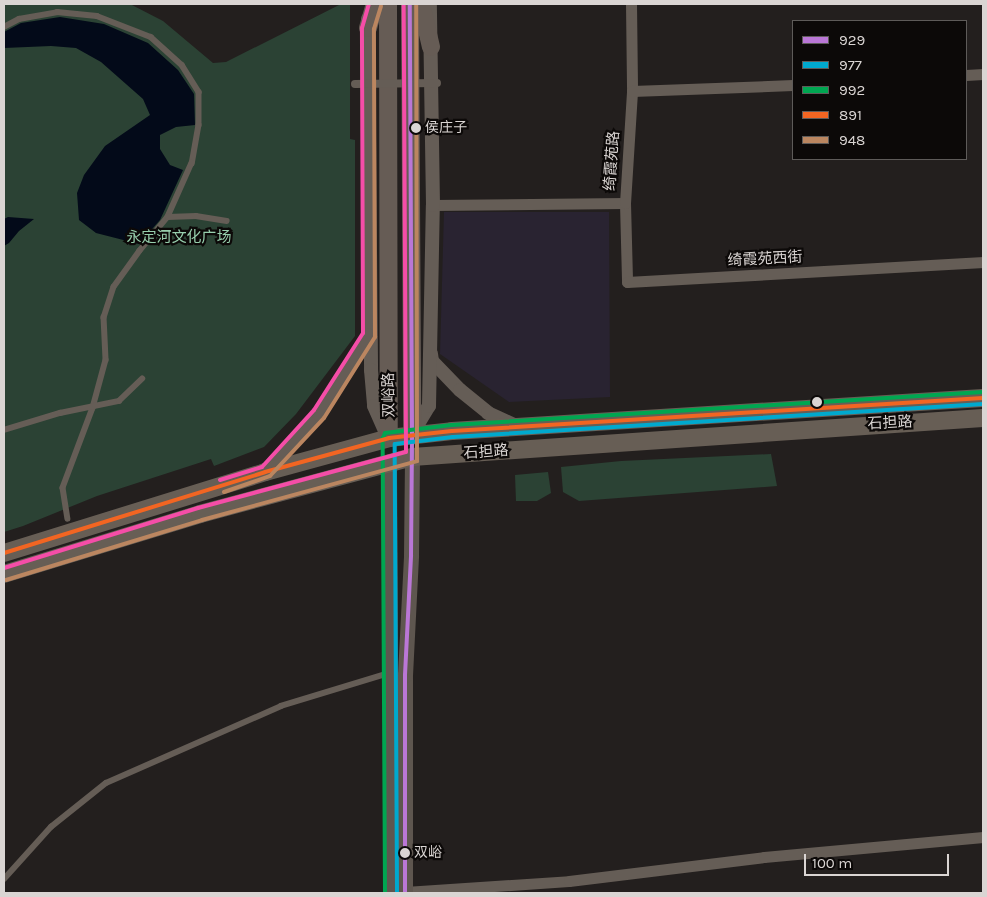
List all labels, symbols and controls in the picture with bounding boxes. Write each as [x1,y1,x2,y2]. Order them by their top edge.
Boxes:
legend [792,20,967,160]
text: 929 [839,31,865,49]
text: 977 [839,56,862,74]
text: 992 [839,81,865,99]
text: 891 [839,106,862,124]
place label: 侯庄子 [425,120,467,136]
marker: 侯庄子 [411,123,421,133]
street label: 绮霞苑路 [601,130,623,192]
text: 948 [839,131,865,149]
park label: 永定河文化广场 [127,229,231,247]
street label: 绮霞苑西街 [727,248,803,270]
street label: 双峪路 [380,372,398,418]
unlabelled marker [812,397,822,407]
street label: 石担路 [867,413,913,433]
street label: 石担路 [463,441,509,463]
scale bar [807,844,952,876]
place label: 双峪 [414,845,442,861]
marker: 双峪 [400,848,410,858]
text: 100 m [812,854,852,872]

